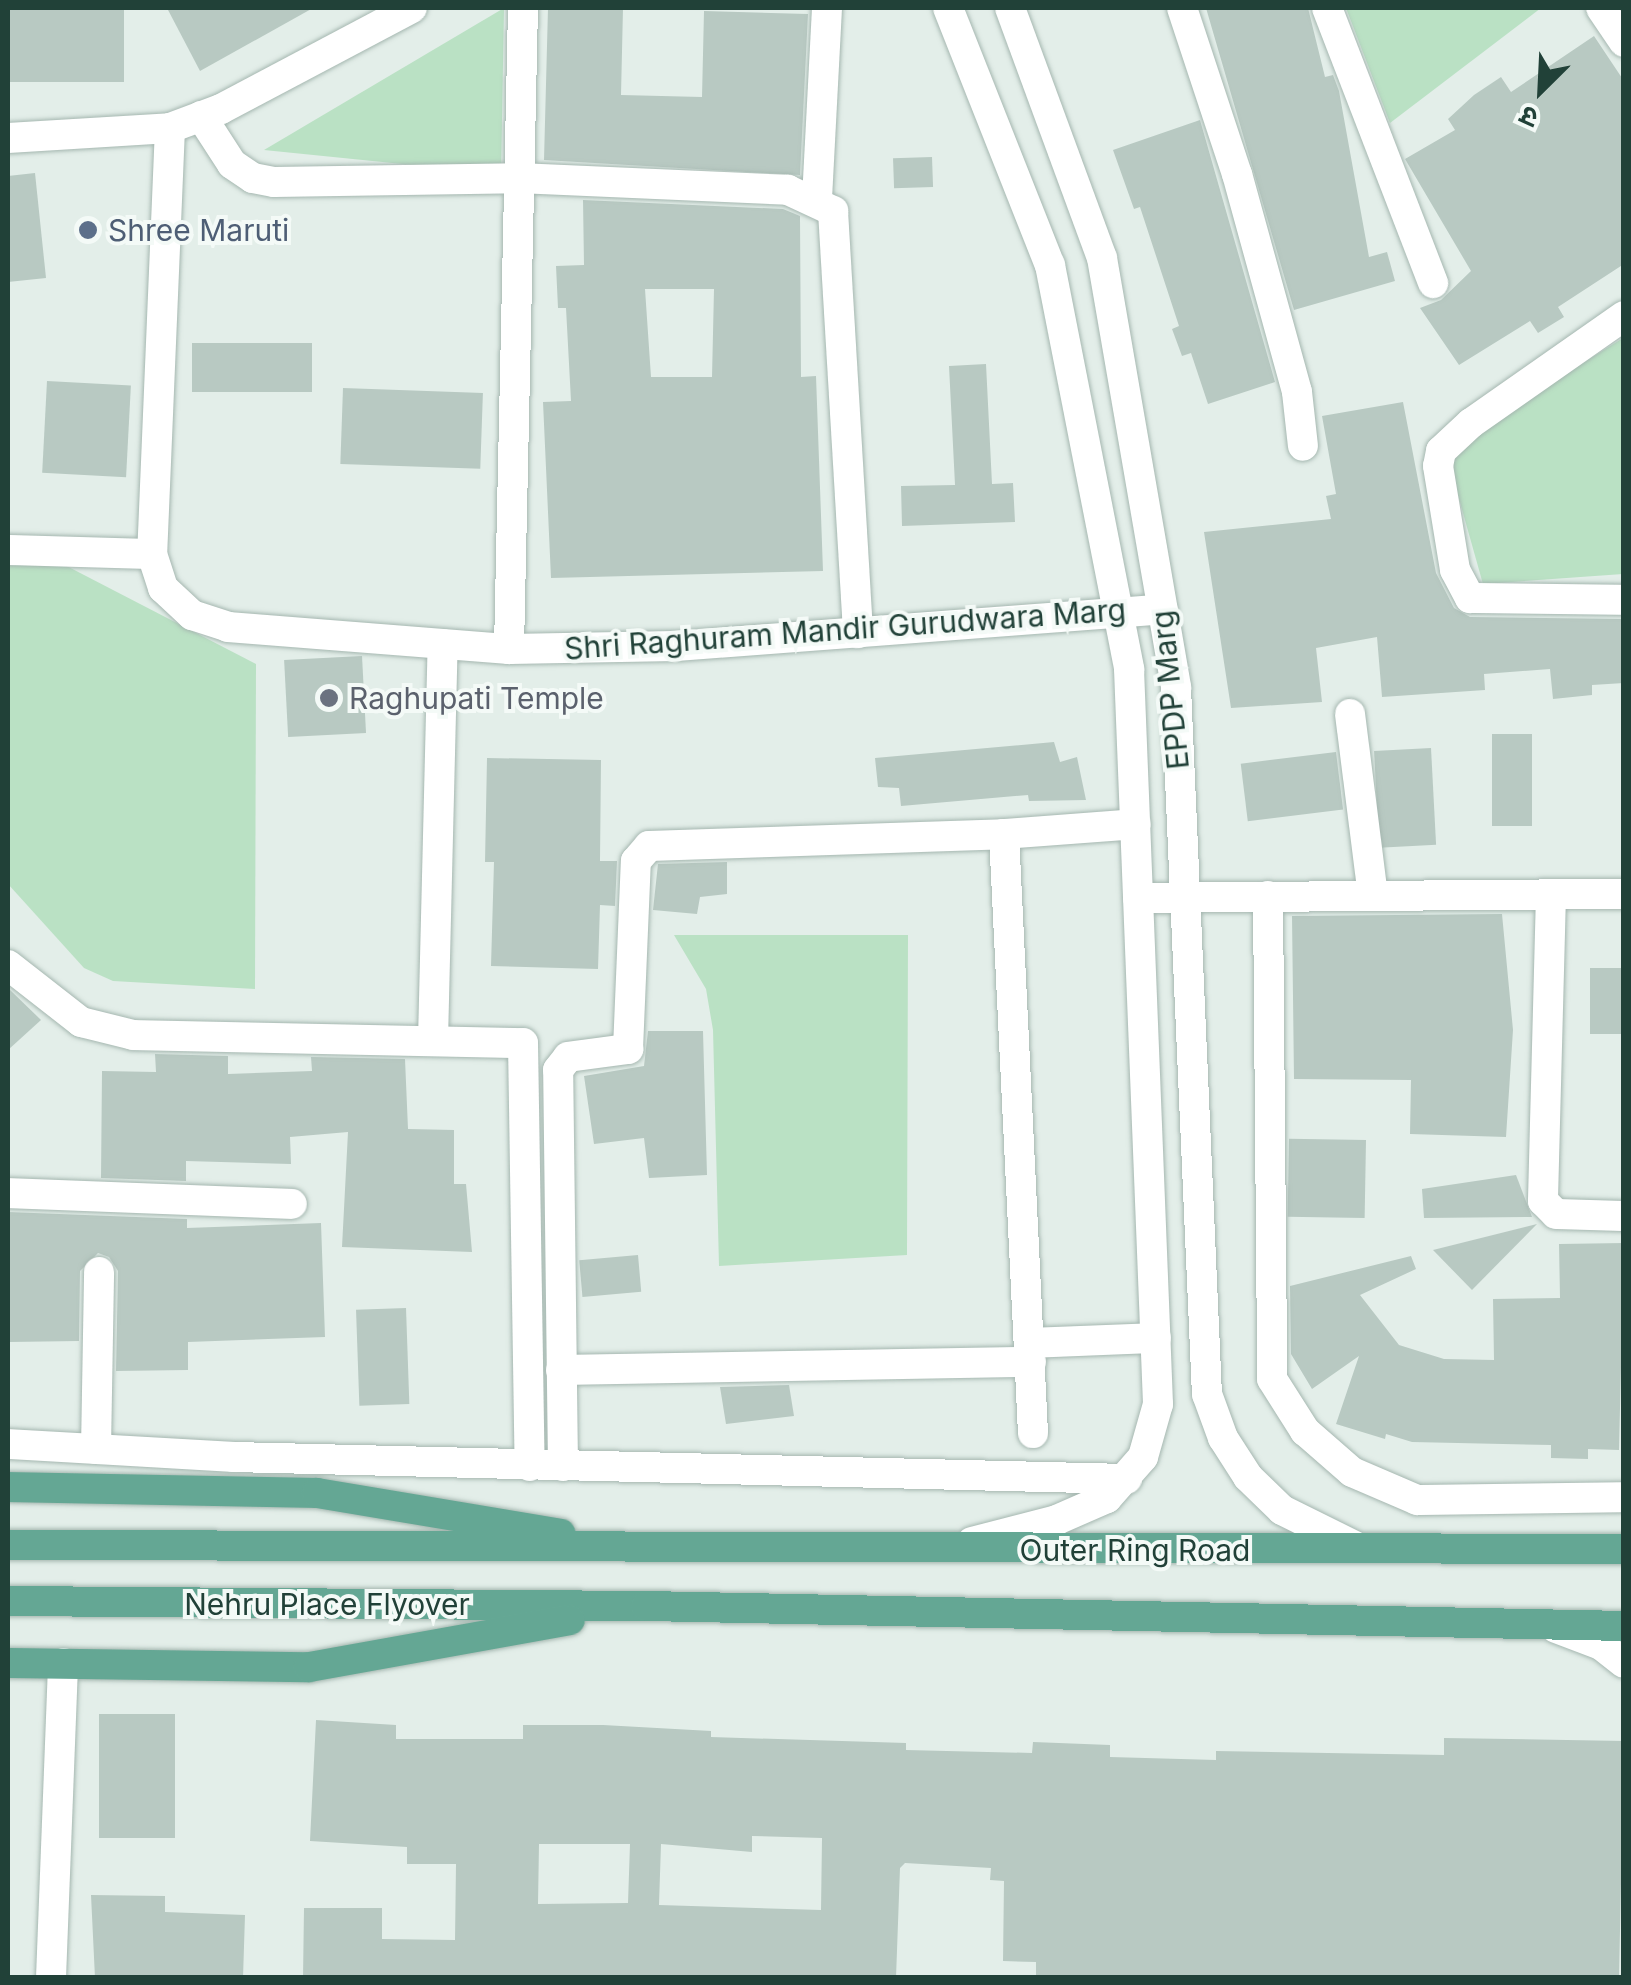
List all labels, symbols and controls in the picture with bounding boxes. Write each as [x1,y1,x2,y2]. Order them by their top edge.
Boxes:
north arrow [1491,40,1591,140]
text: उ [1514,99,1543,136]
place label: Shree Maruti [108,212,289,248]
marker: Shree Maruti [77,219,99,241]
street label: Shri Raghuram Mandir Gurudwara Marg [563,591,1127,667]
street label: EPDP Marg [1144,609,1196,771]
place label: Raghupati Temple [349,680,604,716]
marker: Raghupati Temple [318,687,340,709]
street label: Outer Ring Road [1020,1532,1250,1568]
street label: Nehru Place Flyover [184,1586,470,1622]

